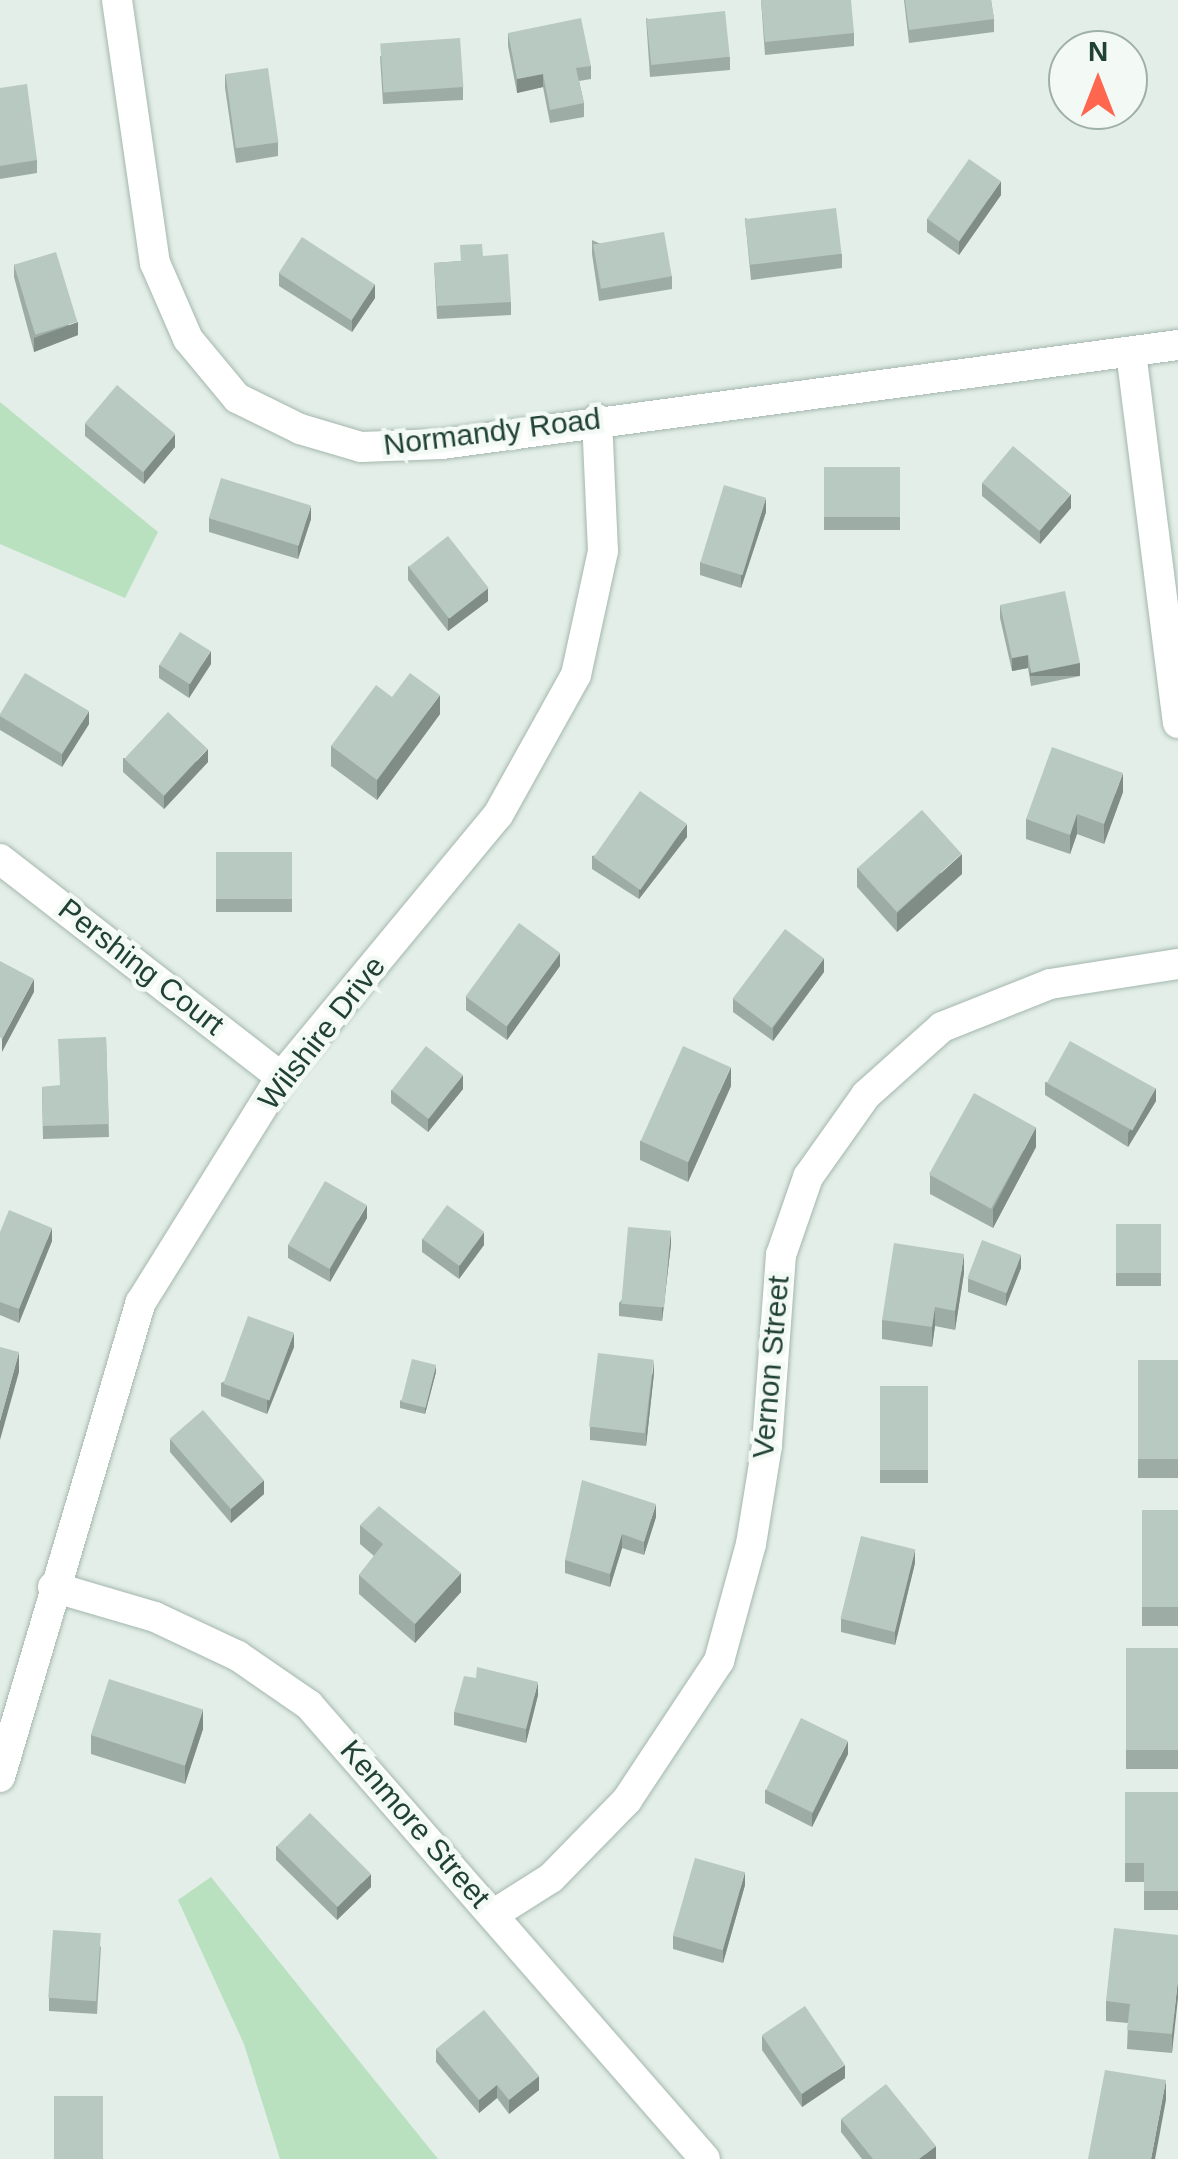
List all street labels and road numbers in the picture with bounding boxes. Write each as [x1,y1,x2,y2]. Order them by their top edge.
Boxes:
street label: Normandy Road [381,401,603,463]
street label: Pershing Court [51,891,231,1043]
street label: Wilshire Drive [251,949,393,1117]
street label: Vernon Street [745,1274,797,1460]
street label: Kenmore Street [332,1733,498,1915]

